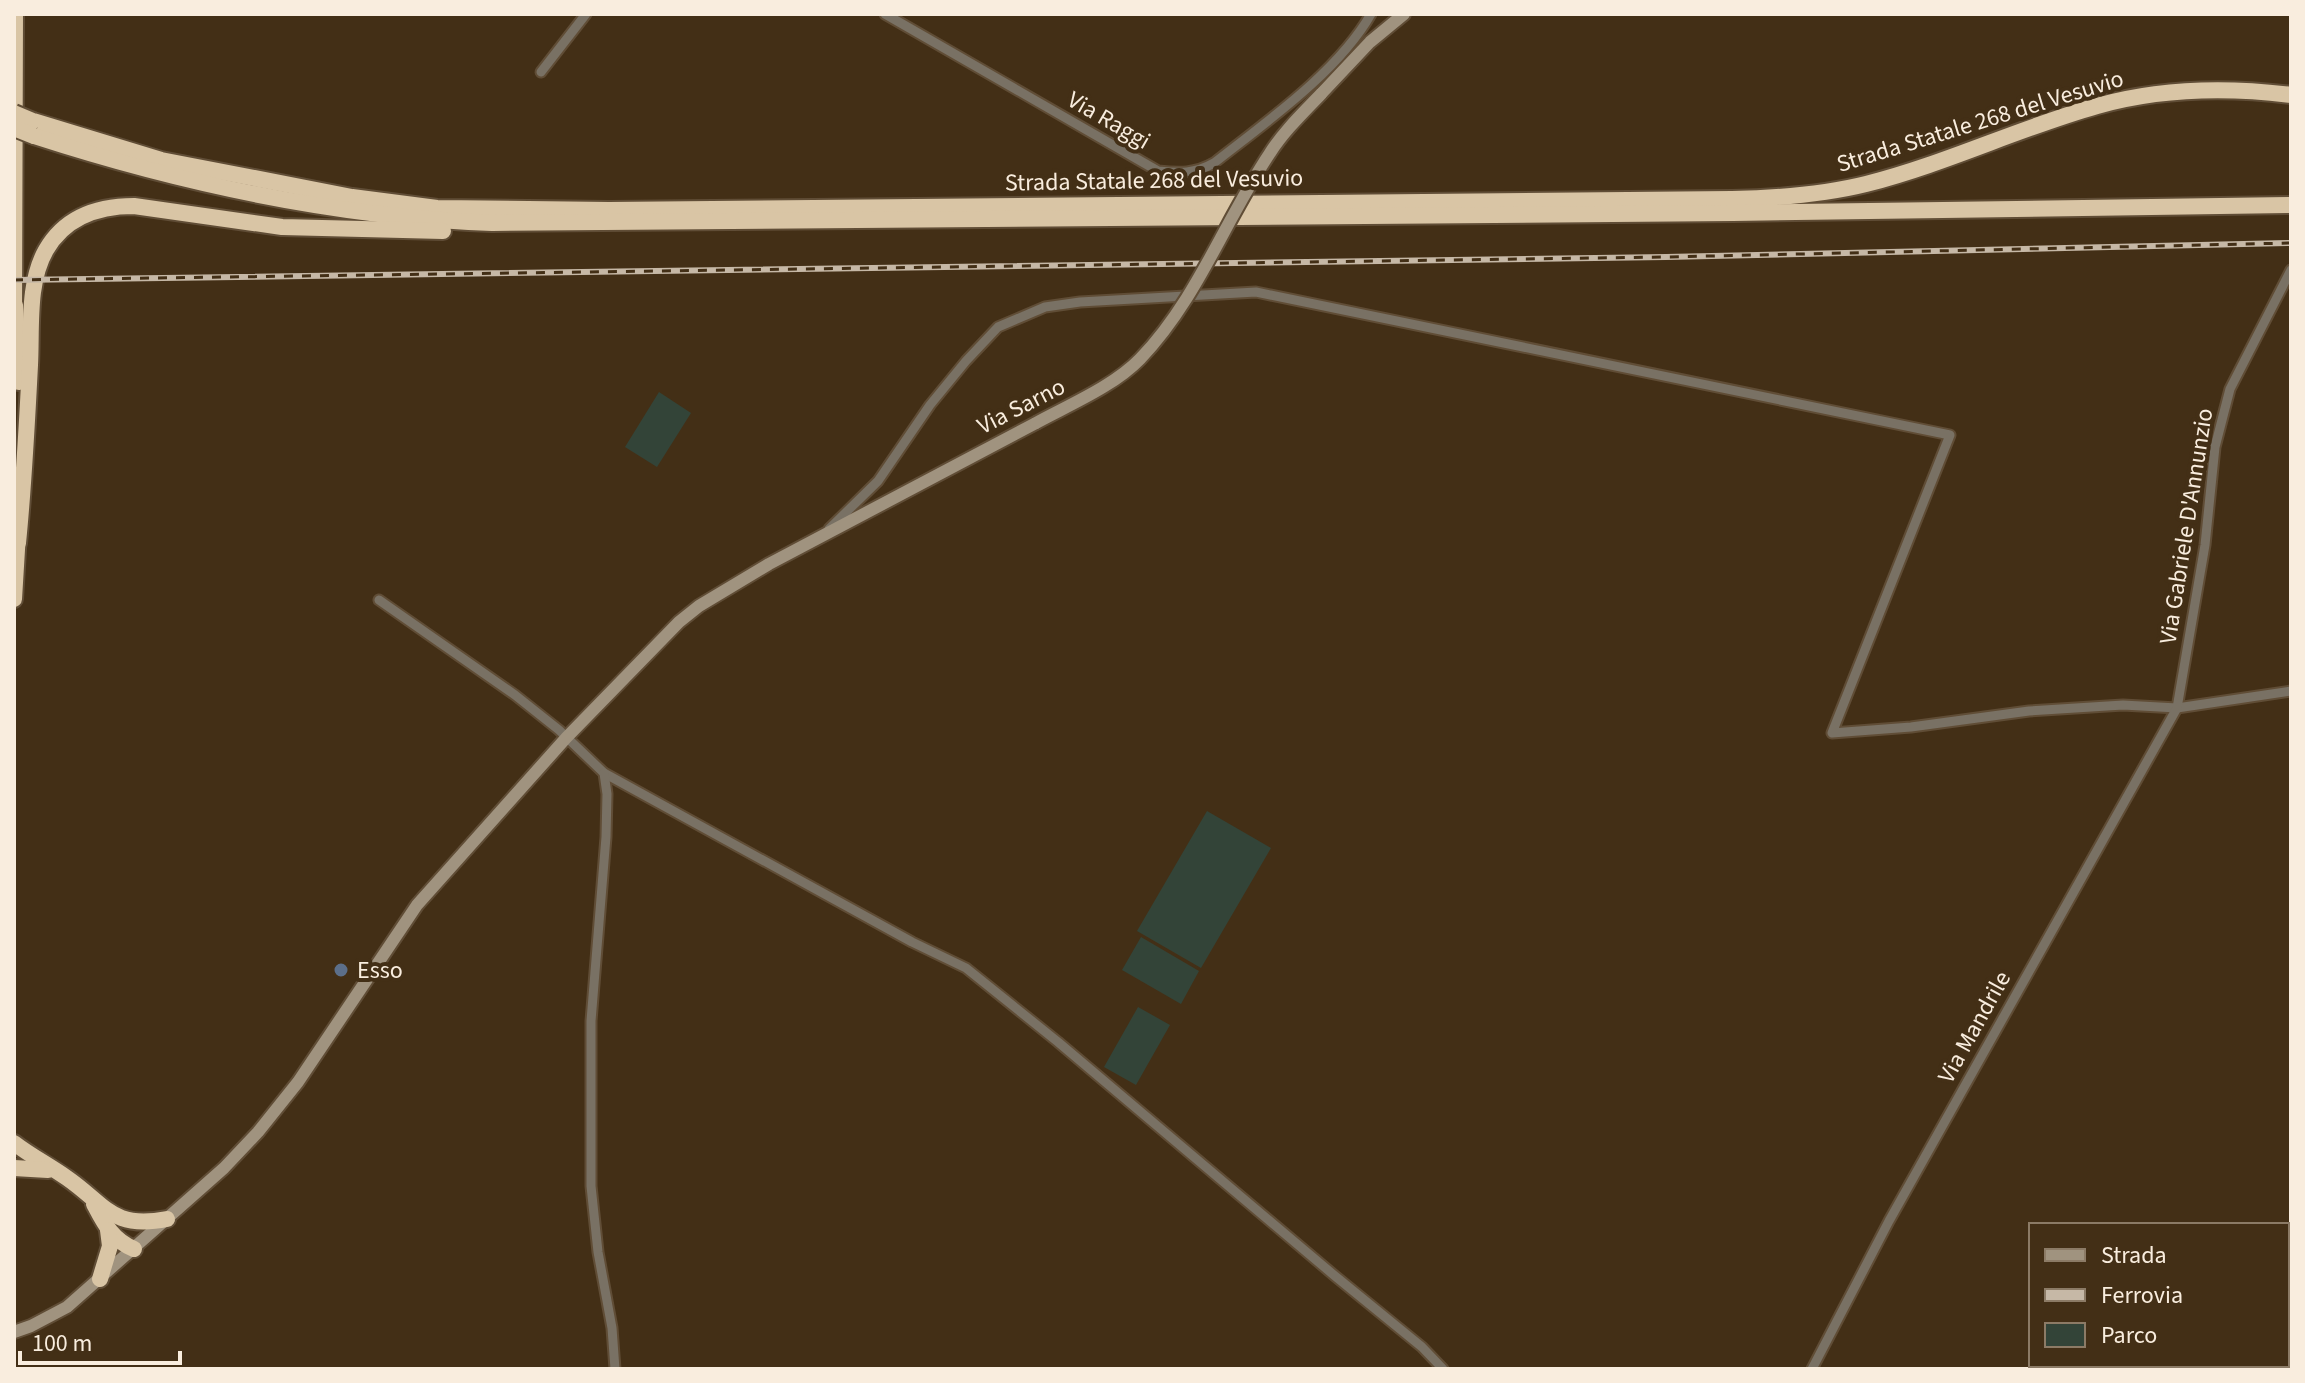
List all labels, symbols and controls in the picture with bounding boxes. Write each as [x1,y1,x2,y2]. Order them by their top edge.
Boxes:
street label: Strada Statale 268 del Vesuvio [1832,61,2128,182]
street label: Via Raggi [1061,83,1157,158]
street label: Strada Statale 268 del Vesuvio [1005,160,1304,201]
street label: Via Sarno [971,369,1071,443]
street label: Via Gabriele D'Annunzio [2151,406,2222,647]
place label: Esso [357,953,403,988]
marker: Esso [332,961,350,979]
street label: Via Mandrile [1929,965,2020,1090]
legend [2029,1223,2289,1367]
text: Strada [2101,1238,2167,1273]
text: Ferrovia [2101,1278,2183,1313]
scale bar [20,1315,180,1365]
text: Parco [2101,1318,2157,1353]
text: 100 m [32,1326,92,1361]

